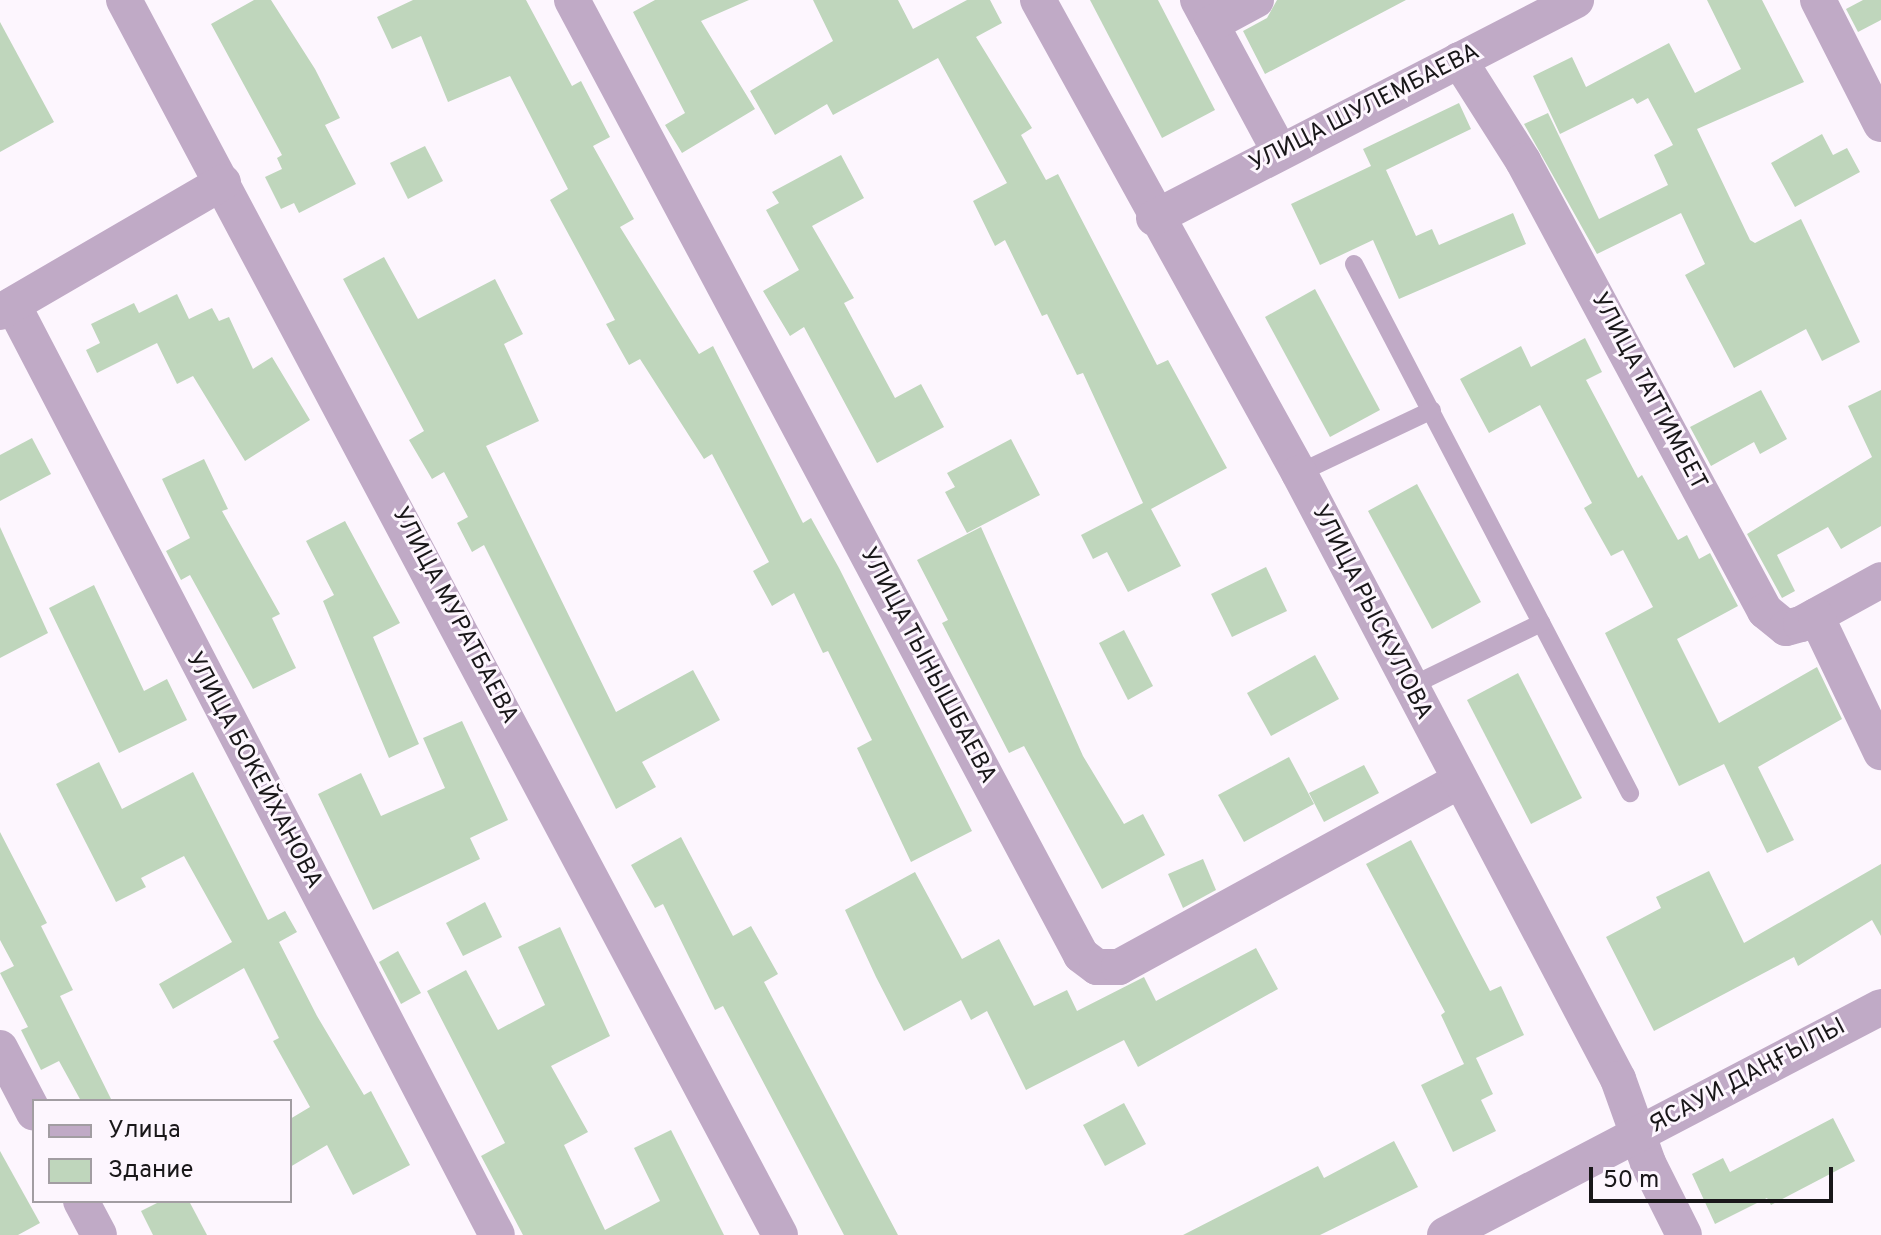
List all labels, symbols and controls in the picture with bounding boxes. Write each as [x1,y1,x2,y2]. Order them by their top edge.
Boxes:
street label: УЛИЦА ШУЛЕМБАЕВА [1245,38,1485,180]
street label: УЛИЦА ТАТТИМБЕТ [1583,287,1713,497]
street label: УЛИЦА РЫСКУЛОВА [1304,500,1438,726]
street label: УЛИЦА МУРАТБАЕВА [384,502,524,730]
street label: УЛИЦА ТЫНЫШБАЕВА [852,542,1002,790]
street label: УЛИЦА БОКЕЙХАНОВА [178,647,328,895]
street label: ЯСАУИ ДАҢҒЫЛЫ [1645,1013,1851,1141]
legend [32,1099,292,1203]
text: Улица [108,1116,181,1146]
scale bar [1593,1151,1837,1201]
text: Здание [108,1156,194,1186]
text: 50 m [1603,1166,1659,1196]

